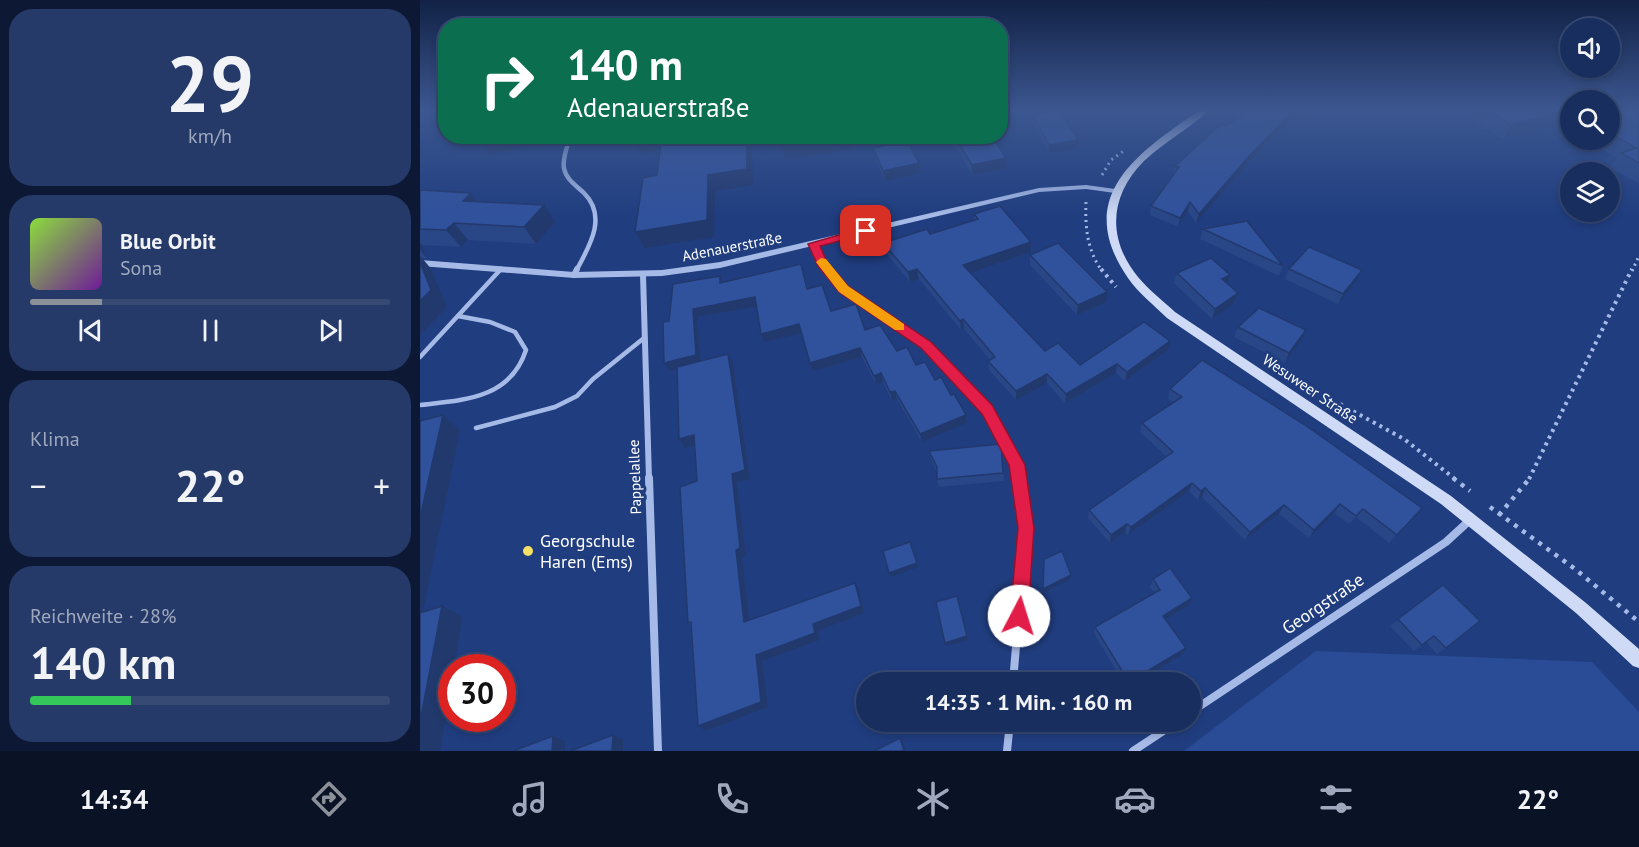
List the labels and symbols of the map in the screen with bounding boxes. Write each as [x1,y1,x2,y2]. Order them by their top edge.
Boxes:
pin [840,205,891,256]
street label: Adenauerstraße [680,228,783,266]
street label: Wesuweer Straße [1259,350,1362,427]
street label: Pappelallee [624,439,645,515]
place label: Georgschule Haren (Ems) [540,529,635,573]
marker: Georgschule Haren (Ems) [521,544,535,558]
street label: Georgstraße [1277,568,1368,639]
position arrow [987,584,1051,648]
speed limit sign: 30 [438,654,516,732]

